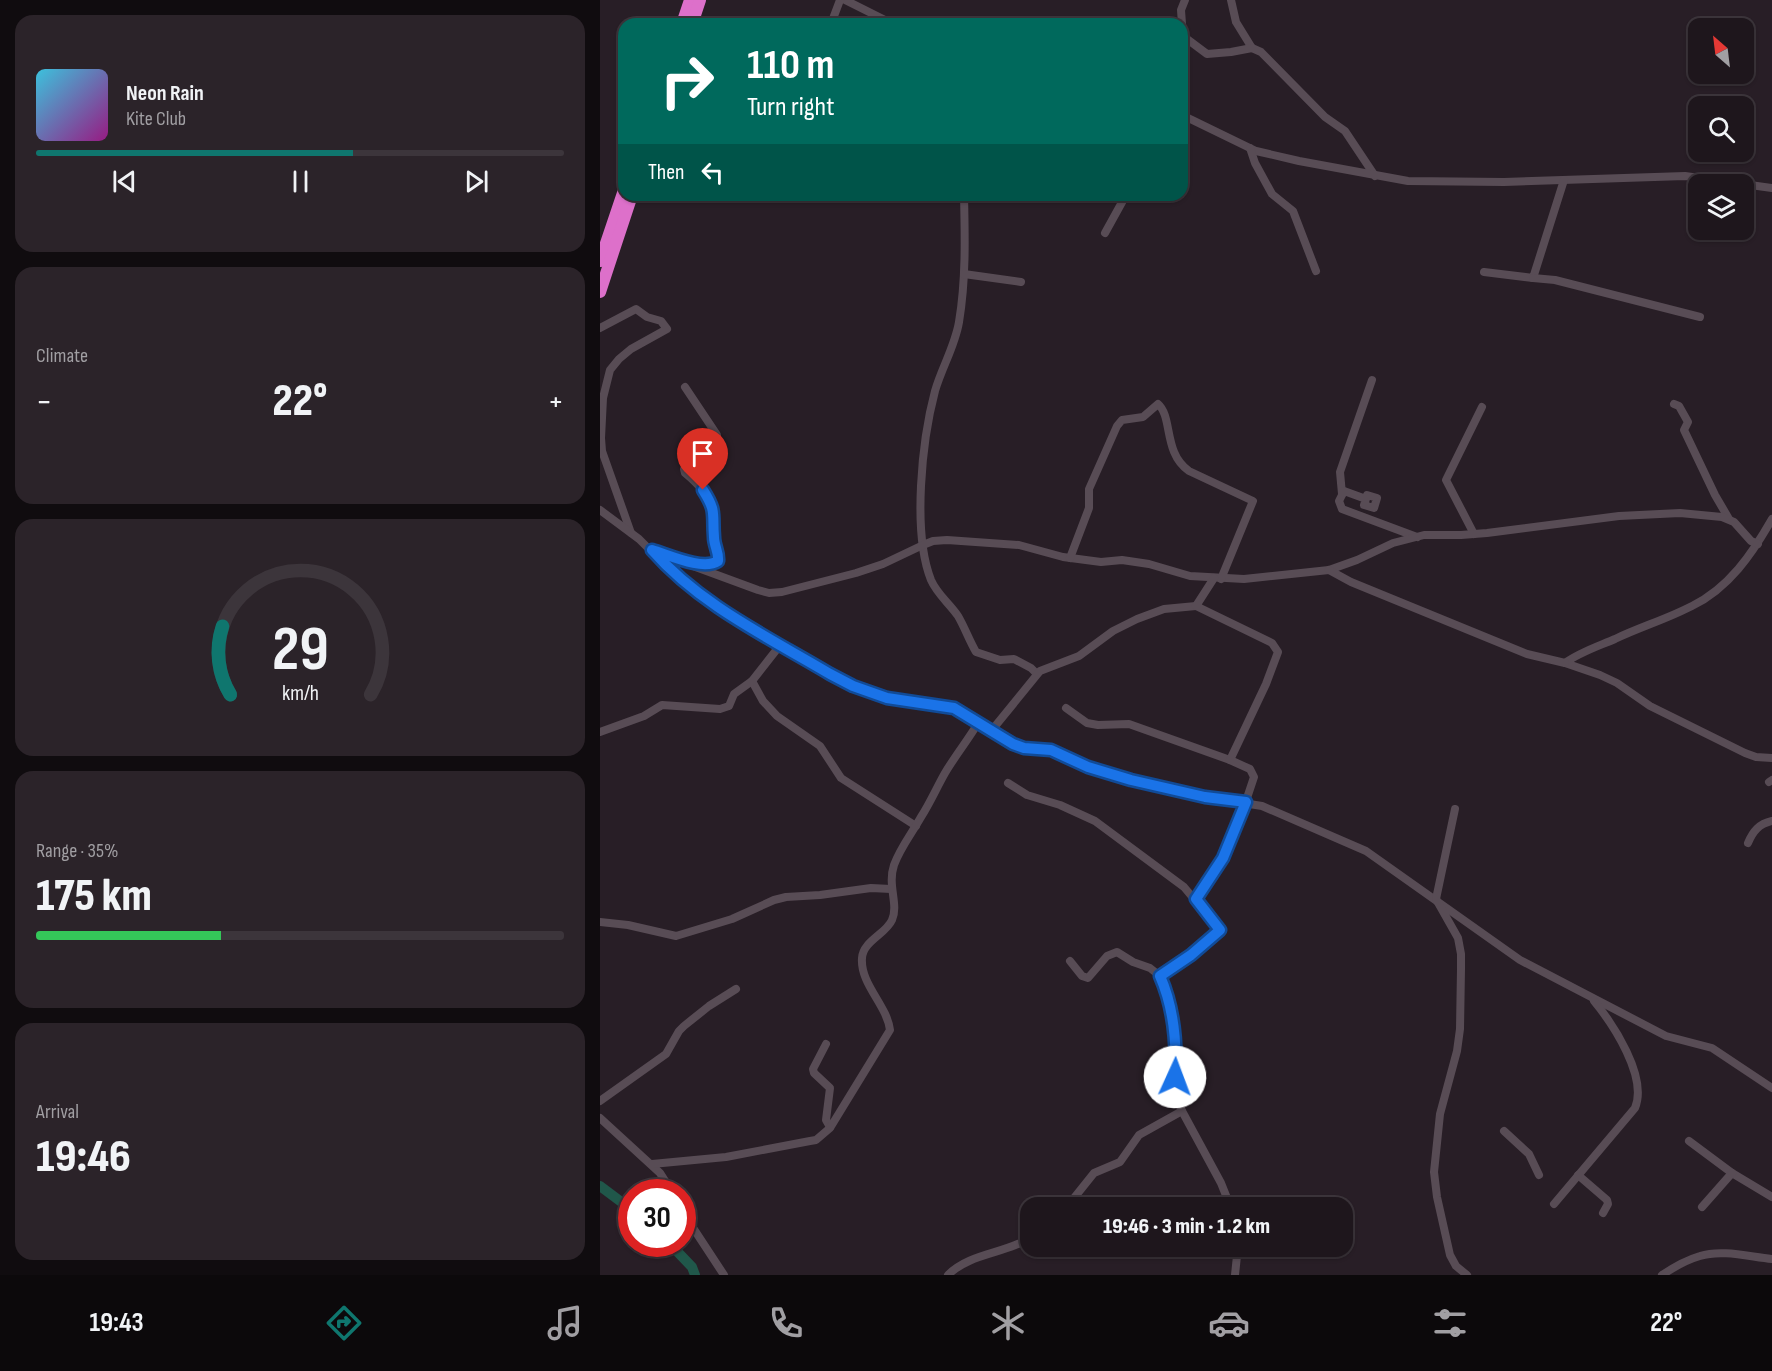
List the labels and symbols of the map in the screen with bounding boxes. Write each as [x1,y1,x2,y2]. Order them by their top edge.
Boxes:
north arrow [1688,18,1754,84]
pin [677,428,728,490]
position arrow [1143,1045,1207,1109]
speed limit sign: 30 [618,1179,696,1257]

